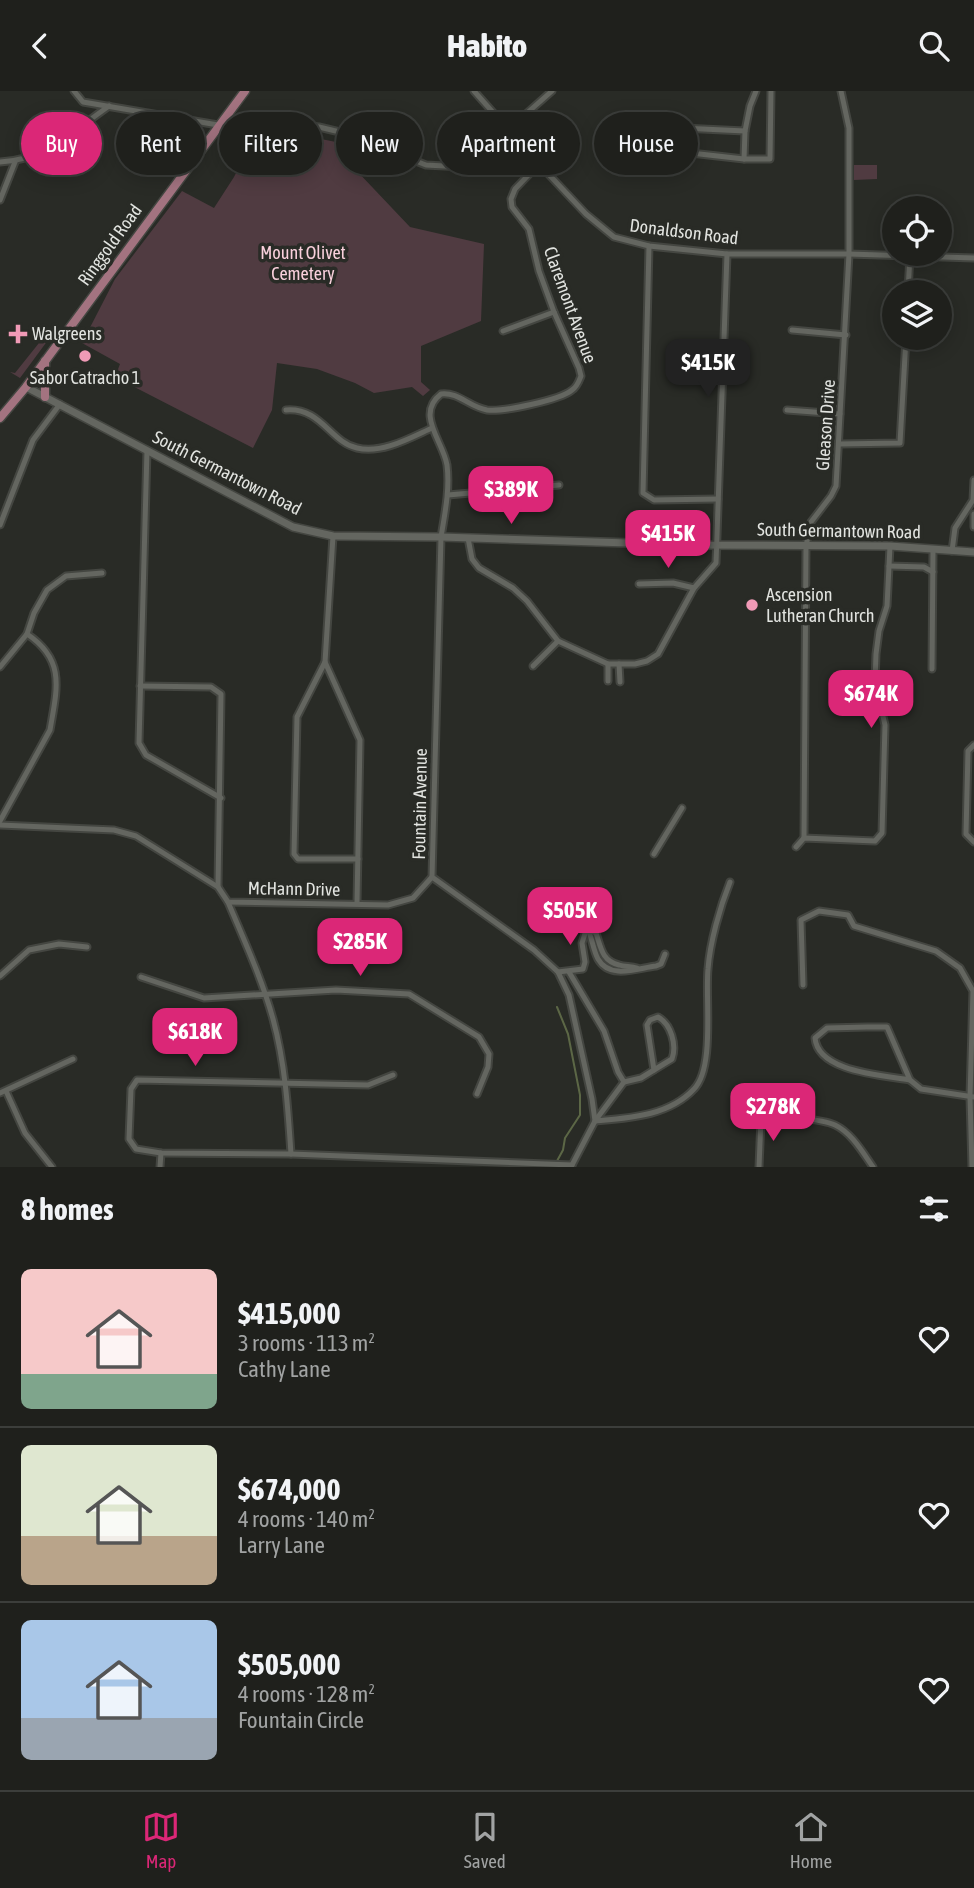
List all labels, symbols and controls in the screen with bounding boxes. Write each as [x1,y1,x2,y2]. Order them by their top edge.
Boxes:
icon: back [21,27,59,65]
text: Habito [447,27,527,64]
icon: search [915,27,953,65]
chip: Buy [21,112,102,175]
chip: Rent [116,112,205,175]
chip: Filters [219,112,322,175]
chip: New [336,112,423,175]
chip: Apartment [437,112,580,175]
chip: House [594,112,698,175]
map controls [882,196,952,350]
button: locate [882,196,952,266]
street label: Ringgold Road [73,200,146,289]
street label: Donaldson Road [629,214,740,249]
park label: Mount Olivet Cemetery [260,242,346,284]
street label: Claremont Avenue [540,244,601,366]
button: layers [882,280,952,350]
place label: Walgreens [32,323,102,344]
marker: Walgreens [10,326,26,342]
pin: $415K [659,339,757,399]
marker: Sabor Catracho 1 [77,348,93,364]
text: $415K [681,349,735,375]
place label: Sabor Catracho 1 [30,367,140,388]
street label: Gleason Drive [812,379,839,471]
street label: South Germantown Road [150,426,305,519]
pin: $389K [462,467,560,526]
text: $389K [484,476,538,502]
pin: $415K [619,511,717,570]
street label: South Germantown Road [757,519,921,542]
text: $415K [641,520,695,546]
place label: Ascension Lutheran Church [766,584,875,626]
marker: Ascension Lutheran Church [744,597,760,613]
pin: $674K [822,671,920,730]
text: $674K [844,680,898,706]
street label: Fountain Avenue [408,748,431,860]
street label: McHann Drive [248,877,340,900]
pin: $505K [521,887,619,947]
text: $505K [543,897,597,923]
pin: $285K [311,919,409,978]
text: $285K [333,928,387,954]
pin: $618K [146,1009,244,1068]
text: $618K [168,1018,222,1044]
pin: $278K [724,1083,822,1143]
text: $278K [746,1093,800,1119]
icon: filters [915,1190,953,1228]
text: 8 homes [21,1192,114,1226]
text: $415,000 [238,1296,341,1330]
icon: home [77,1297,161,1381]
icon: heart [915,1320,953,1358]
text: 3 rooms · 113 m² [238,1330,375,1356]
text: Cathy Lane [238,1356,331,1382]
text: $674,000 [238,1472,341,1506]
icon: home [77,1473,161,1557]
icon: heart [915,1496,953,1534]
text: 4 rooms · 140 m² [238,1506,375,1532]
text: Larry Lane [238,1532,325,1558]
text: $505,000 [238,1647,341,1681]
icon: home [77,1648,161,1732]
icon: heart [915,1671,953,1709]
text: 4 rooms · 128 m² [238,1681,375,1707]
text: Fountain Circle [238,1707,364,1733]
tab: Map [142,1808,180,1872]
tab: Saved [464,1808,506,1872]
tab: Home [790,1808,832,1872]

